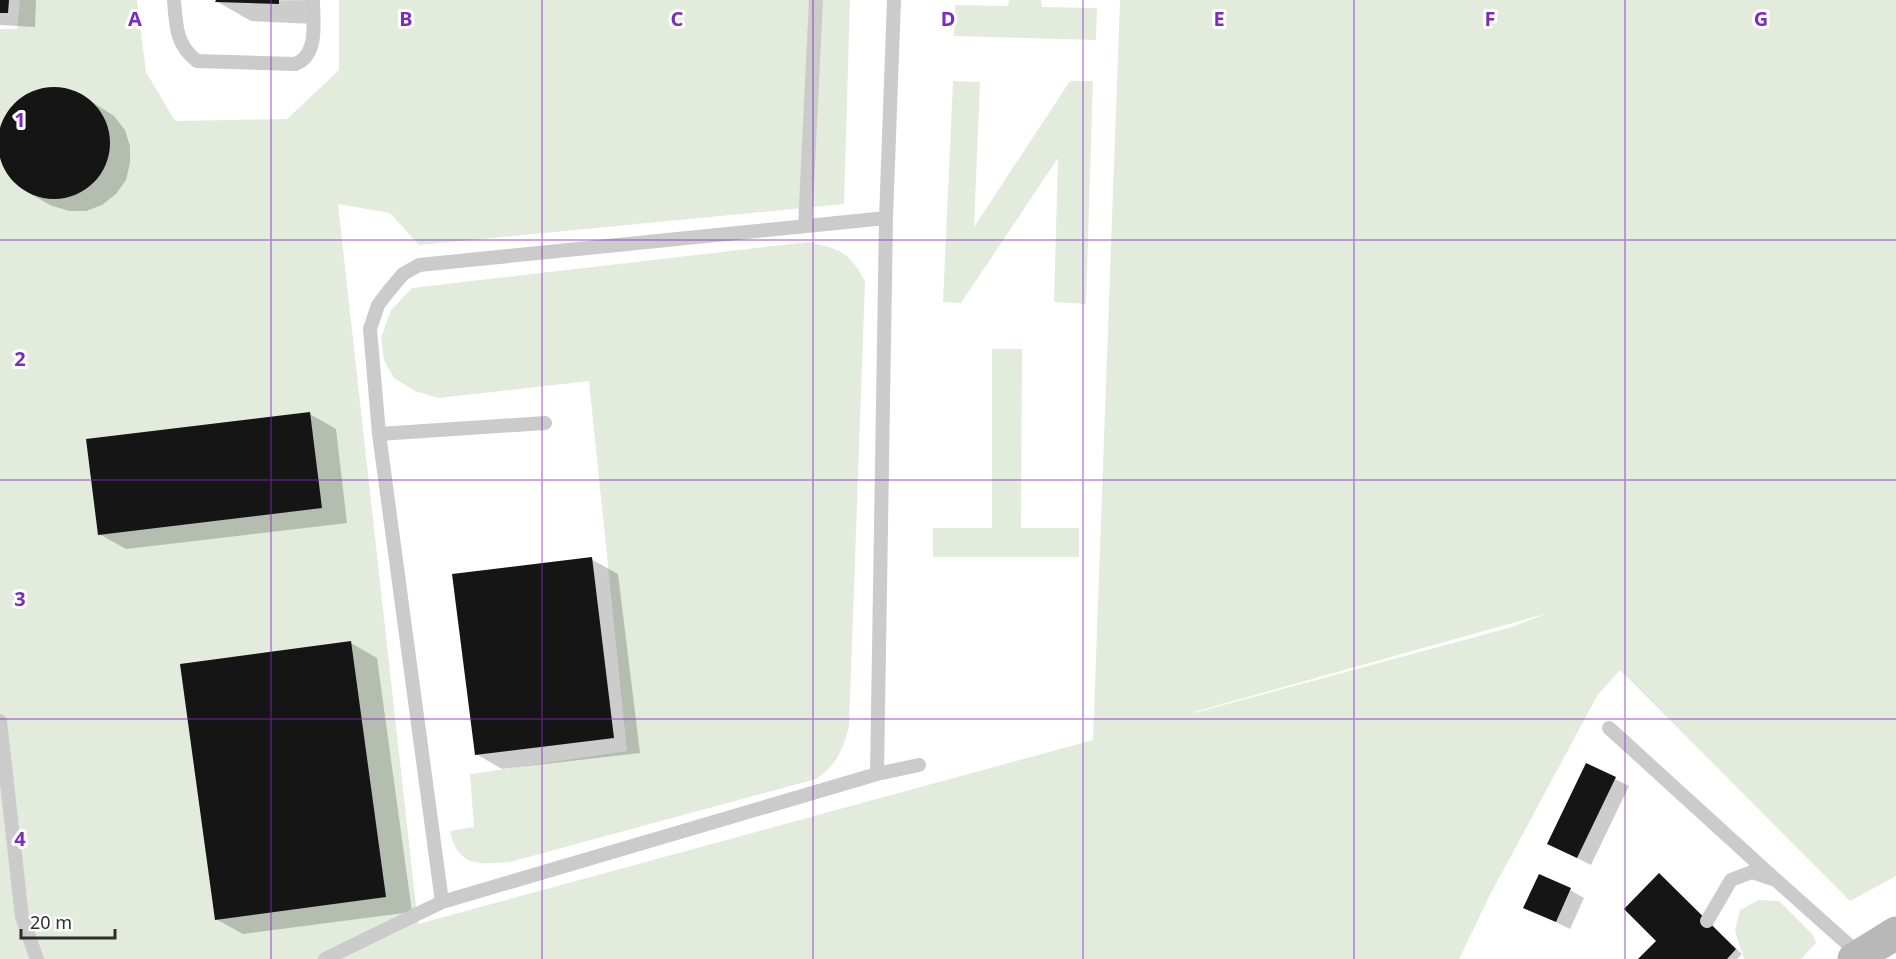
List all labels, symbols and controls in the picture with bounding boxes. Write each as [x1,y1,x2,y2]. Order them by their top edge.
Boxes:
text: A [128,5,142,32]
text: B [399,5,413,32]
text: C [671,5,684,32]
text: D [941,5,955,32]
text: E [1213,5,1225,32]
text: F [1485,5,1495,32]
text: G [1754,5,1768,32]
text: 1 [14,106,26,133]
text: 2 [14,345,26,372]
text: 3 [14,585,26,612]
text: 4 [14,825,26,852]
scale bar [21,902,116,940]
text: 20 m [30,910,72,934]

